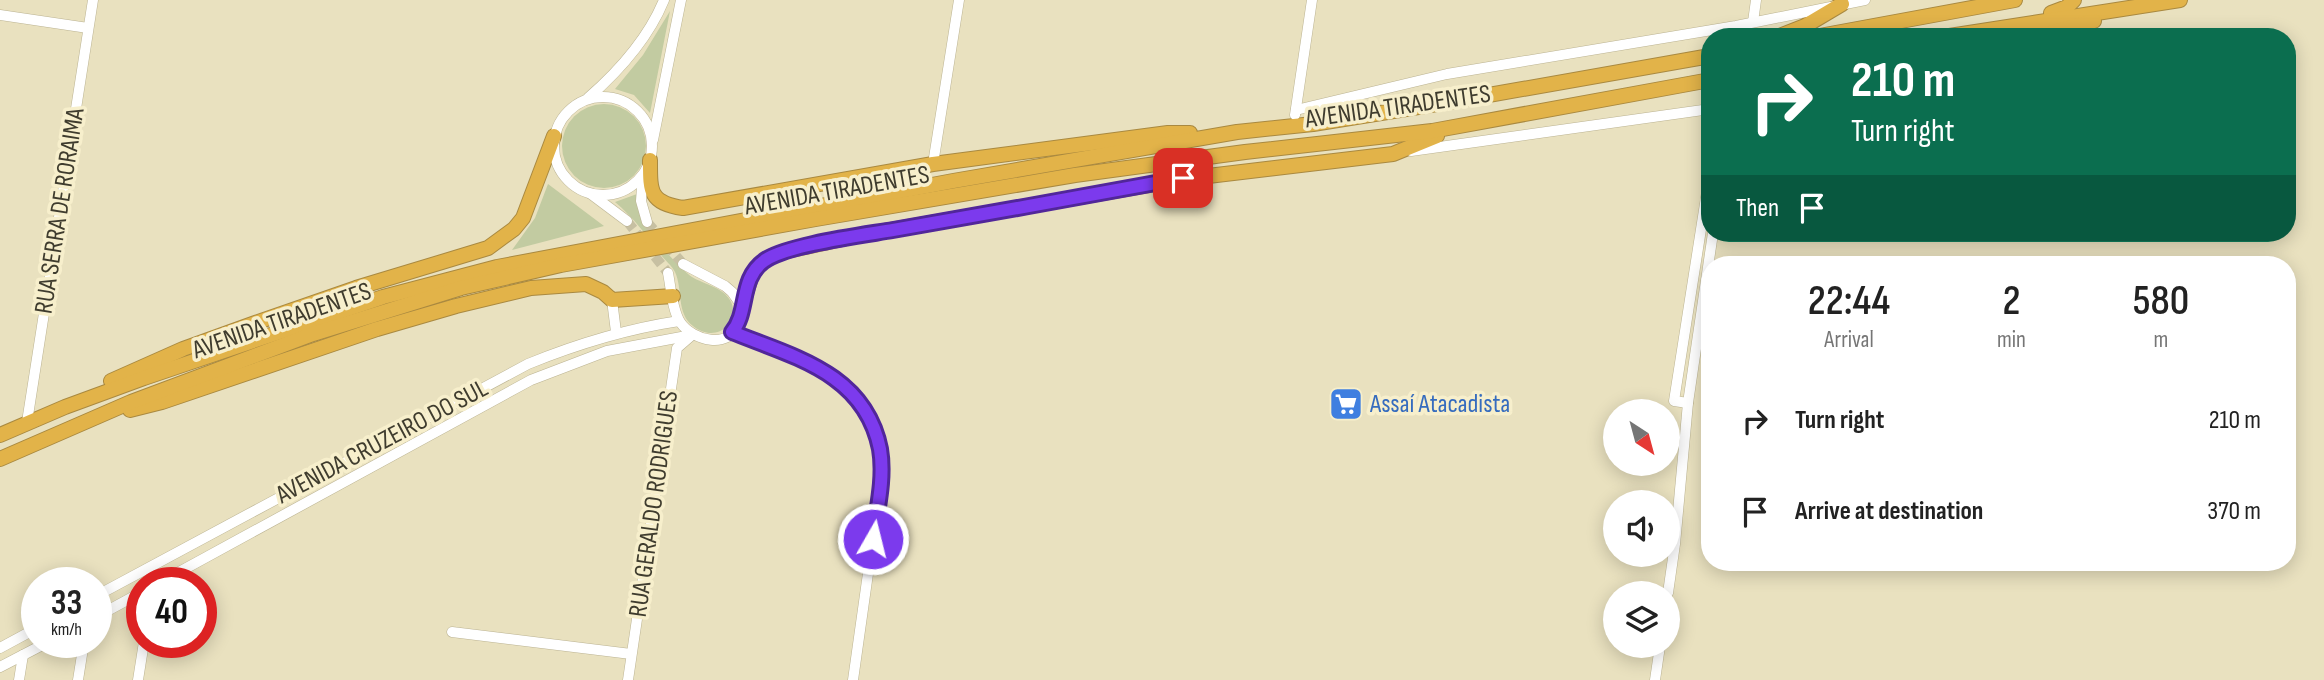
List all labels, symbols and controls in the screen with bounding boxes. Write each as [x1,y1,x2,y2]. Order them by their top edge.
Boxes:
text: 210 m [1851,52,1955,111]
icon: right [1736,56,1827,147]
street label: AVENIDA TIRADENTES [1302,79,1493,135]
street label: RUA SERRA DE RORAIMA [28,105,92,316]
text: Turn right [1851,112,1955,151]
pin [1153,148,1213,208]
icon: arrive [1164,159,1202,197]
street label: AVENIDA TIRADENTES [741,160,932,223]
icon: arrive [1793,189,1831,227]
text: Then [1736,193,1779,224]
street label: AVENIDA TIRADENTES [188,276,375,366]
text: 22:44 [1808,276,1890,327]
text: 2 [2002,276,2020,327]
text: 580 [2133,276,2189,327]
text: Arrival [1824,326,1874,354]
text: min [1997,326,2026,354]
text: m [2154,326,2168,354]
street label: AVENIDA CRUZEIRO DO SUL [270,373,493,511]
supermarket icon: Assaí Atacadista [1327,385,1365,423]
street label: RUA GERALDO RODRIGUES [623,389,685,619]
place label: Assaí Atacadista [1369,389,1510,420]
north arrow [1603,399,1680,476]
map controls [1603,399,1680,658]
icon: right [1736,402,1774,440]
text: Turn right [1795,405,1884,436]
text: 210 m [2209,405,2261,436]
button: sound [1603,490,1680,567]
icon: arrive [1736,493,1774,531]
text: Arrive at destination [1795,496,1983,527]
text: 370 m [2207,496,2261,527]
position arrow [836,502,910,576]
speed limit sign: 40 [126,567,217,658]
button: layers [1603,581,1680,658]
text: 33 [51,582,82,625]
text: km/h [51,619,82,640]

